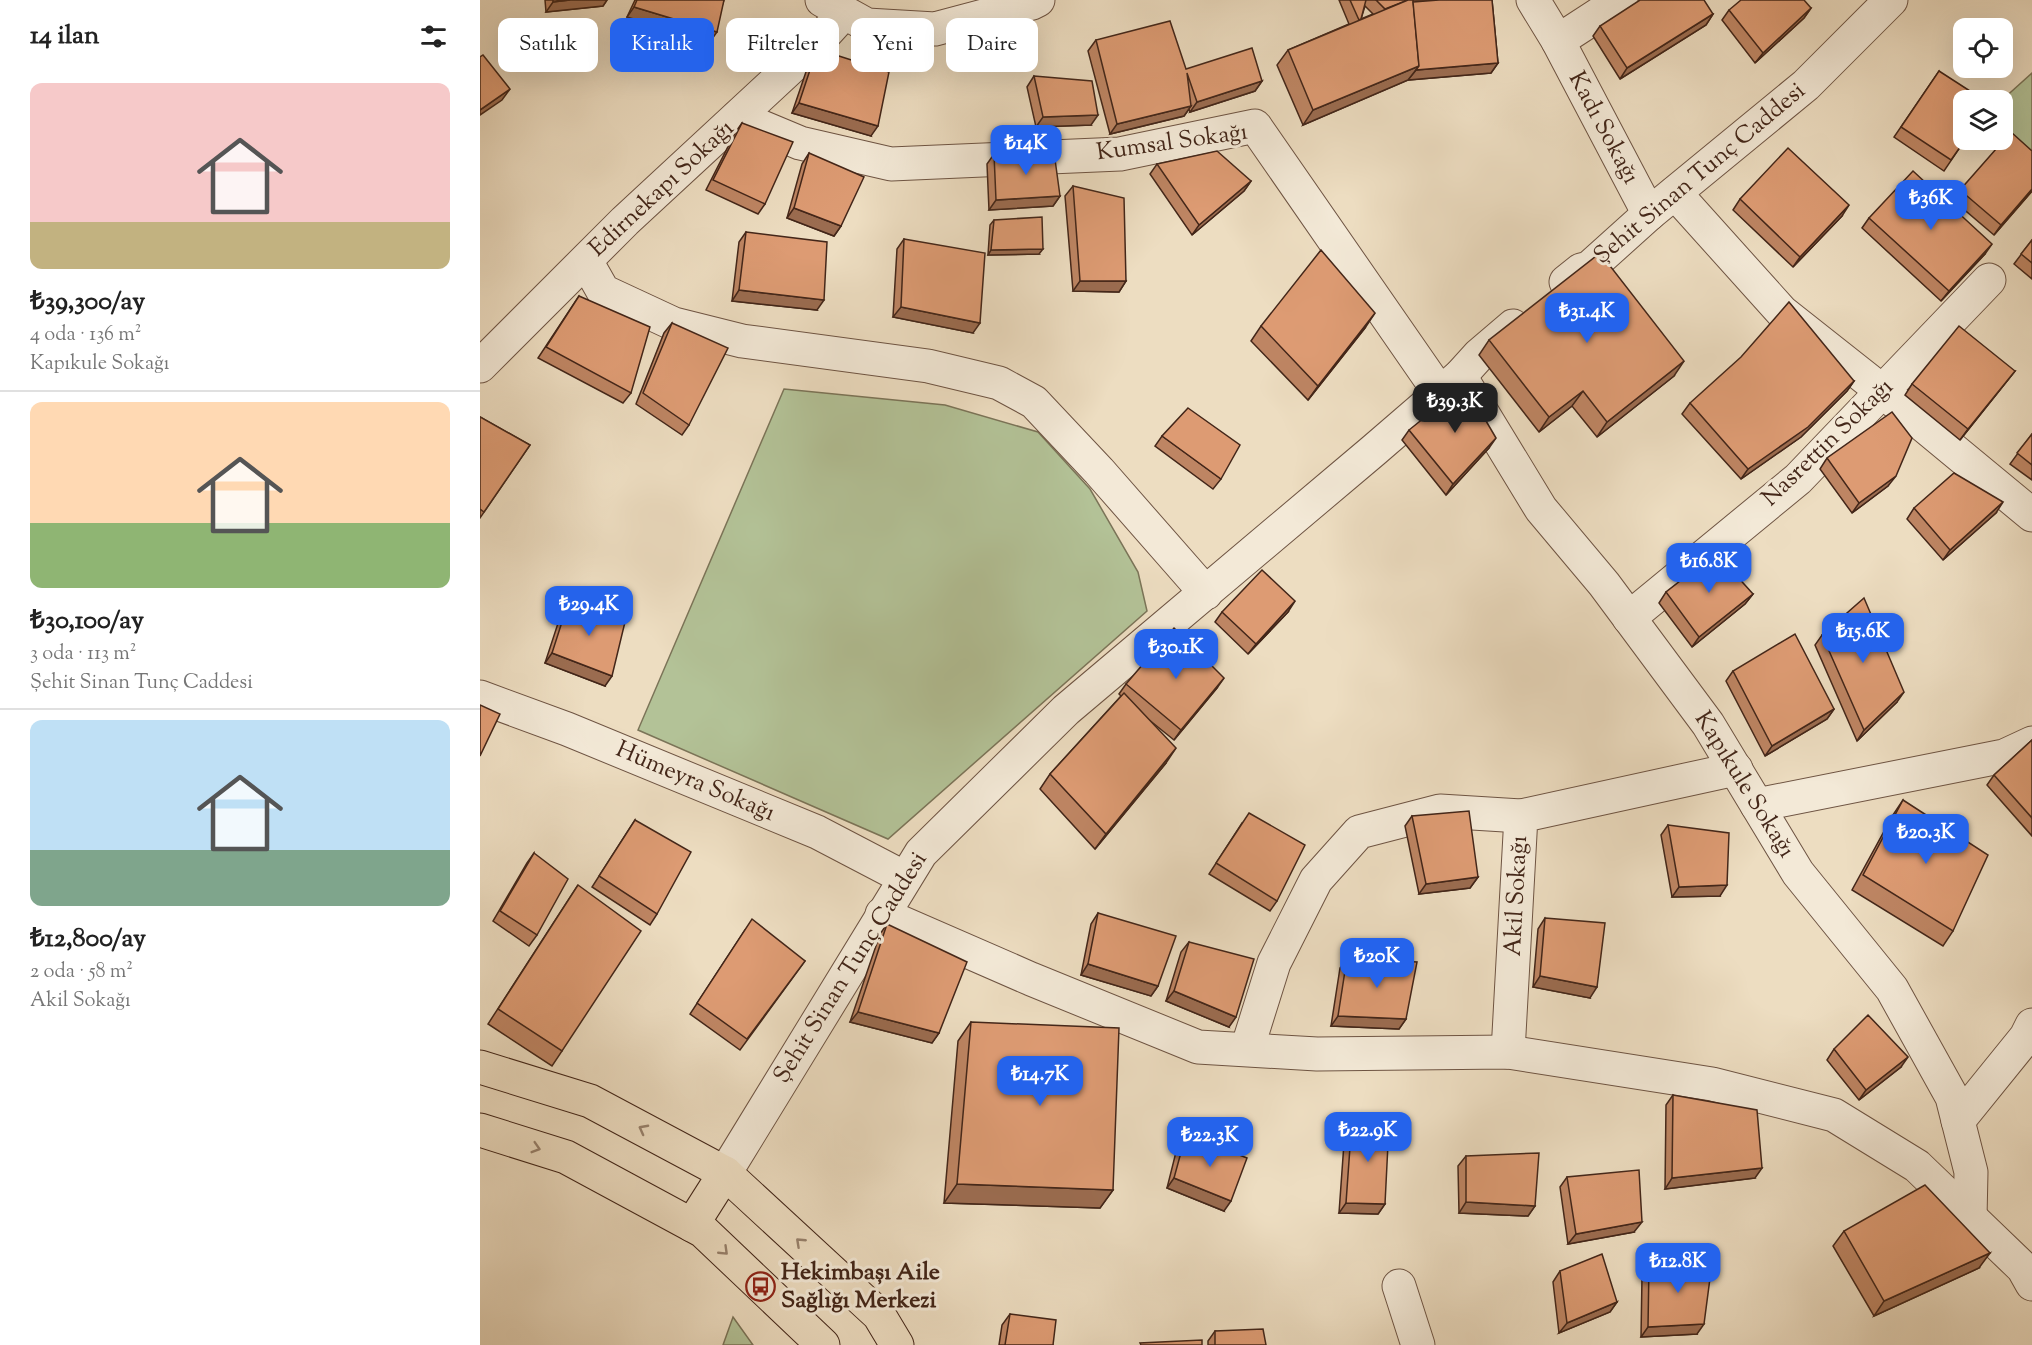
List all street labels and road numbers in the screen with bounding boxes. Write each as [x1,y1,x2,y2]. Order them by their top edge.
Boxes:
street label: Kadı Sokağı [1559,66,1647,191]
street label: Şehit Sinan Tunç Caddesi [1587,75,1813,273]
street label: Edirnekapı Sokağı [582,112,742,265]
street label: Kumsal Sokağı [1094,116,1250,170]
street label: Nasrettin Sokağı [1754,371,1902,515]
street label: Kapıkule Sokağı [1685,705,1803,865]
street label: Hümeyra Sokağı [610,733,780,831]
street label: Akil Sokağı [1497,835,1537,957]
street label: Şehit Sinan Tunç Caddesi [766,845,936,1090]

